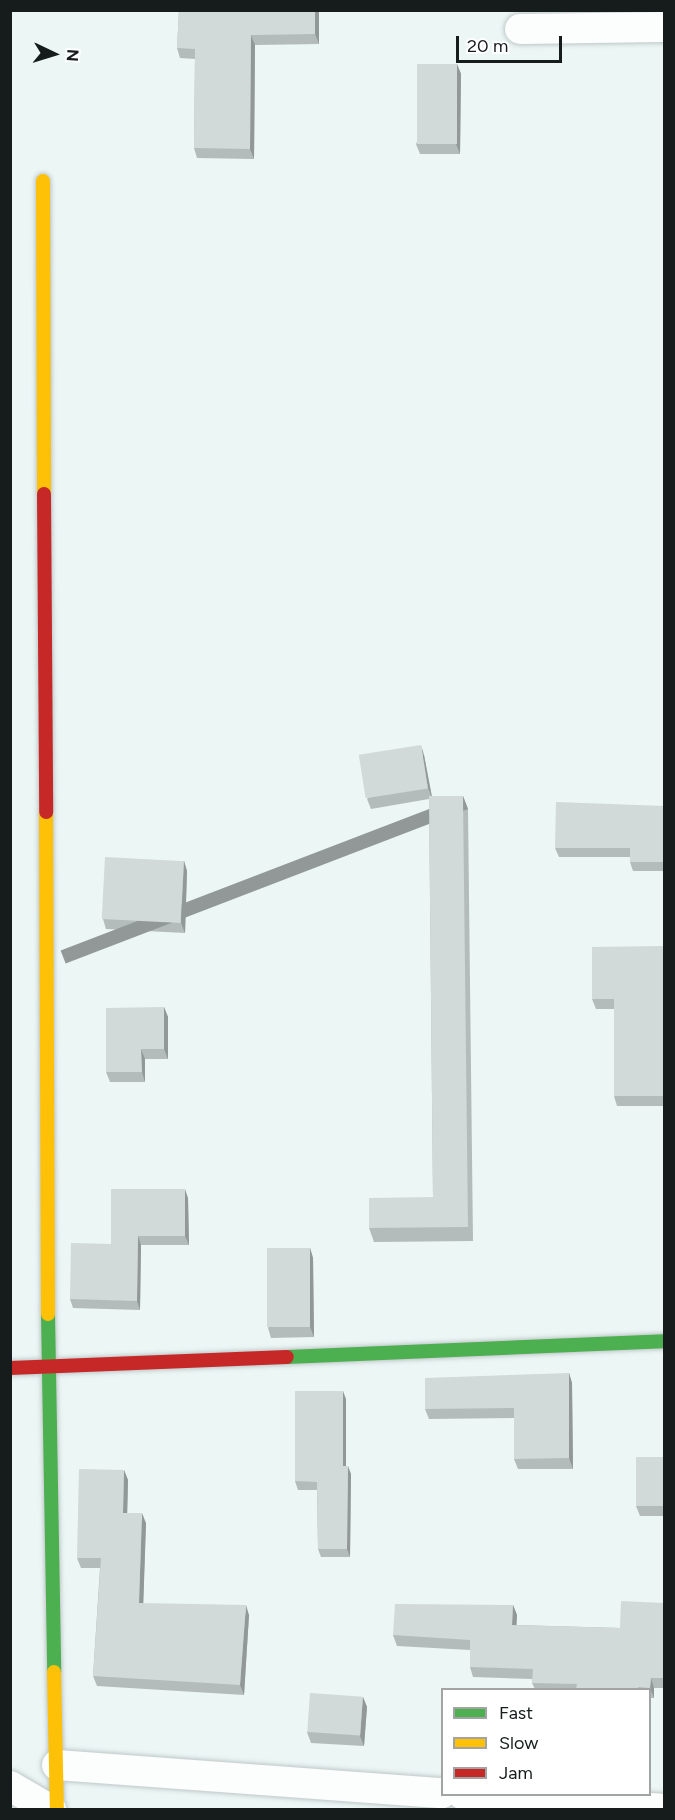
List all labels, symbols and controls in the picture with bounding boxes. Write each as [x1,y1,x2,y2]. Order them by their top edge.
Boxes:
north arrow [24,24,84,84]
scale bar [459,24,566,62]
text: 20 m [467,35,508,57]
text: N [63,48,82,62]
legend [441,1688,651,1796]
text: Fast [499,1702,533,1724]
text: Slow [499,1732,538,1754]
text: Jam [499,1762,533,1784]

